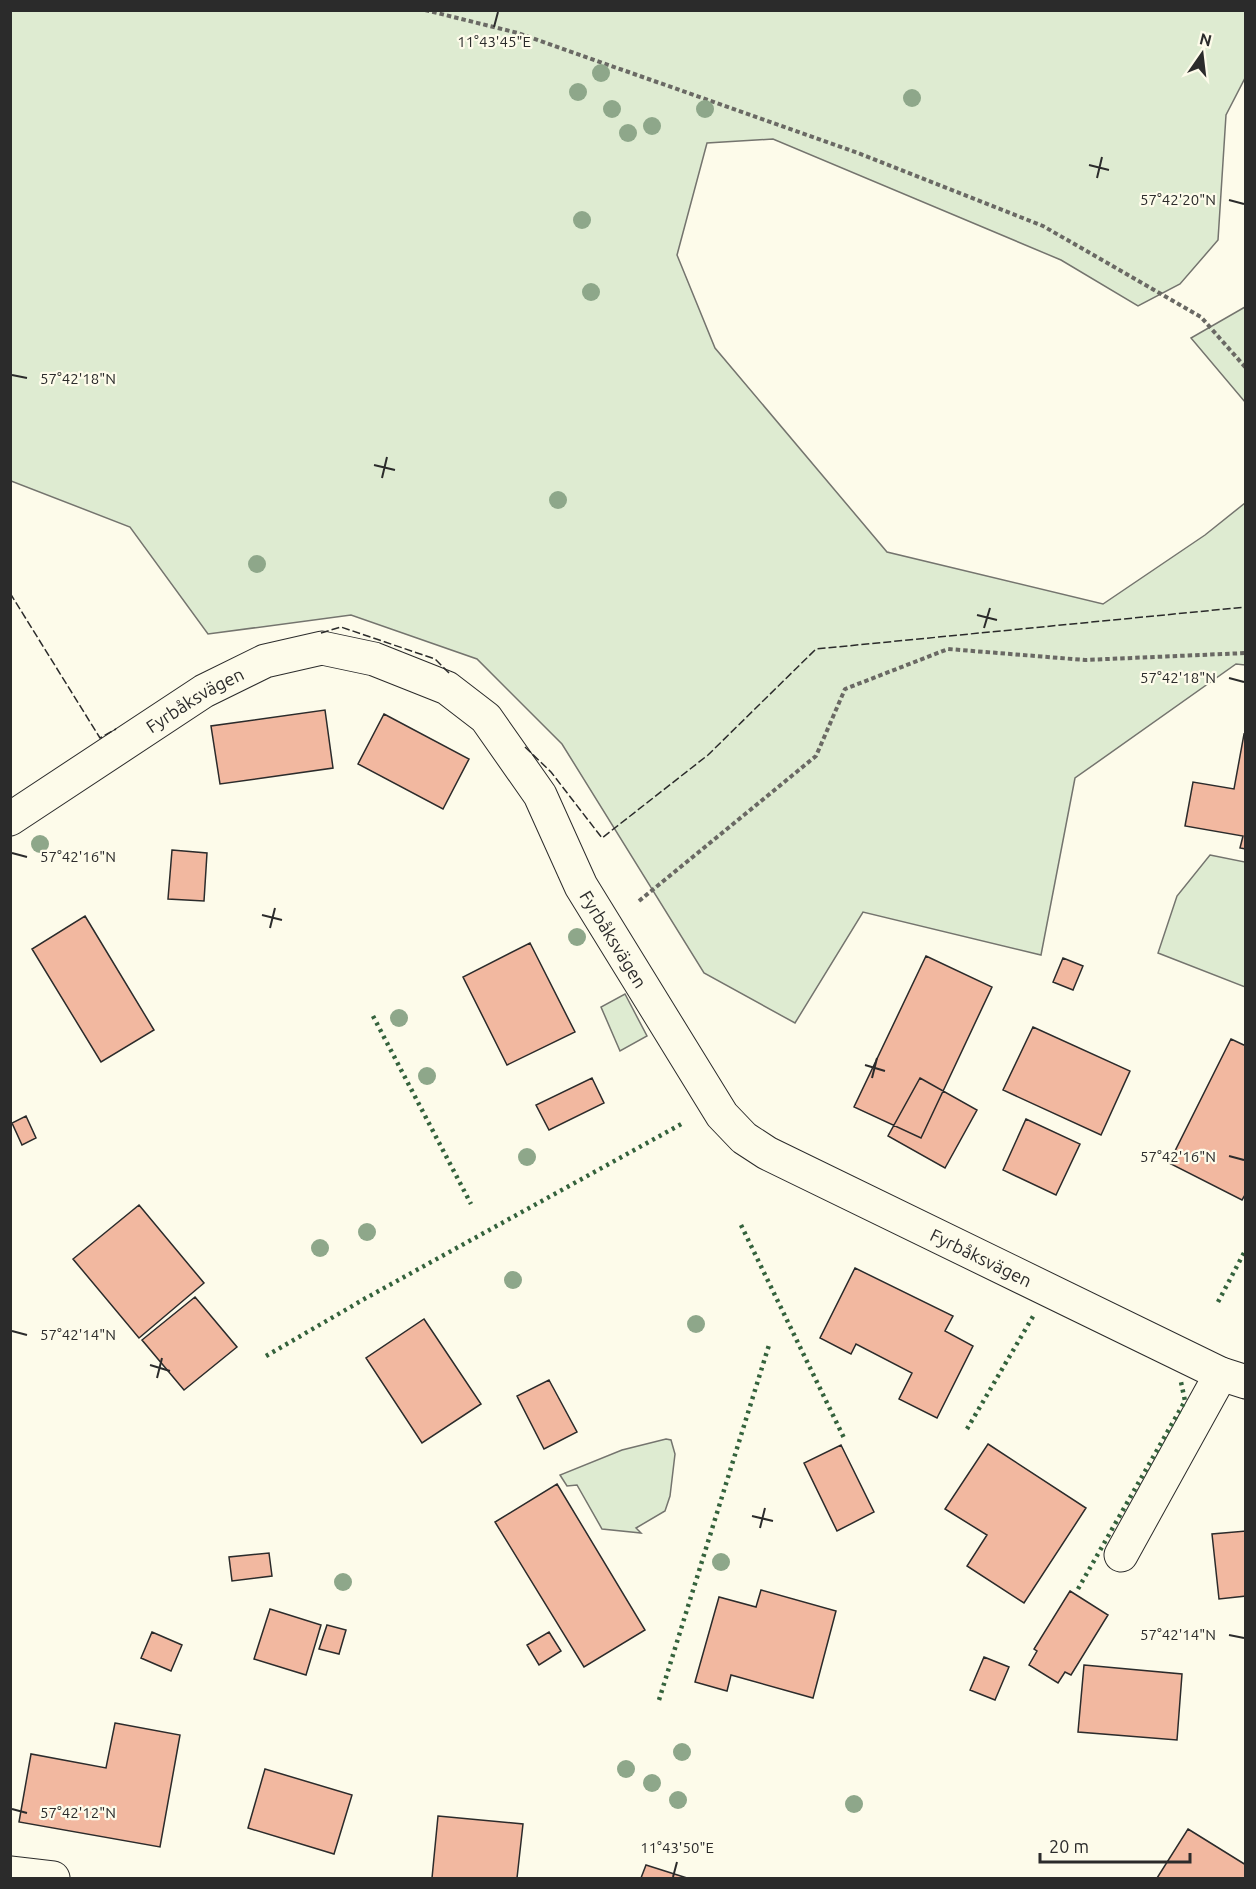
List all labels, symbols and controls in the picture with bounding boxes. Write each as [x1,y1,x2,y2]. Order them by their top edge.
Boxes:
north arrow [1172,24,1232,84]
text: N [1198,29,1214,50]
text: 11°43'45"E [457,33,531,50]
text: 57°42'20"N [1140,191,1216,208]
text: 57°42'18"N [40,370,116,387]
street label: Fyrbåksvägen [142,663,247,737]
text: 57°42'18"N [1140,669,1216,686]
text: 57°42'16"N [40,848,116,865]
street label: Fyrbåksvägen [576,887,651,991]
text: 57°42'16"N [1140,1148,1216,1165]
street label: Fyrbåksvägen [927,1224,1035,1290]
text: 57°42'14"N [40,1326,116,1343]
text: 57°42'14"N [1140,1626,1216,1643]
text: 57°42'12"N [40,1804,116,1821]
scale bar [1040,1826,1190,1864]
text: 20 m [1049,1836,1089,1856]
text: 11°43'50"E [640,1839,714,1856]

